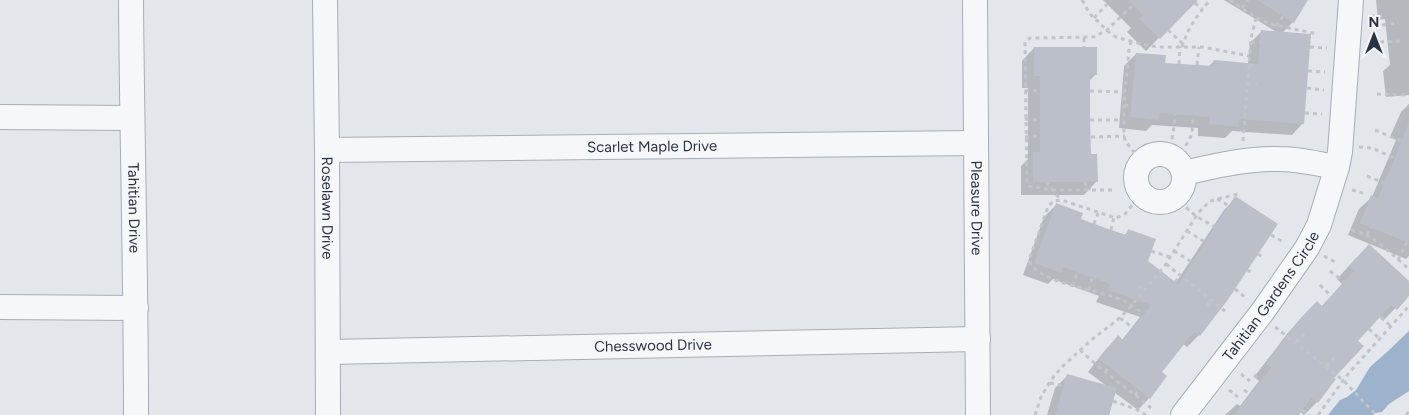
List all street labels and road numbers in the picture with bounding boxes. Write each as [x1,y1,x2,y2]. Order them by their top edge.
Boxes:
street label: Scarlet Maple Drive [587,137,717,156]
street label: Roselawn Drive [318,157,336,259]
street label: Pleasure Drive [967,160,986,256]
street label: Tahitian Drive [124,163,144,253]
street label: Tahitian Gardens Circle [1219,228,1323,365]
street label: Chesswood Drive [594,335,712,356]

